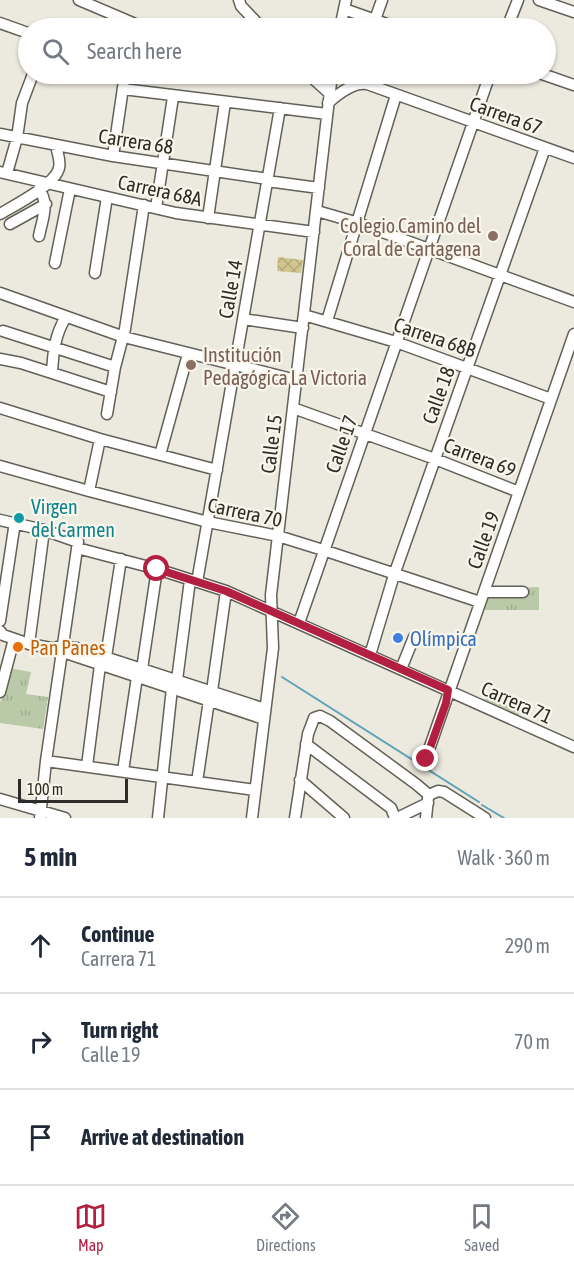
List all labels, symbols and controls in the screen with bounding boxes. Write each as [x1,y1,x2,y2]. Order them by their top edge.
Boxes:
search box [18,18,556,84]
icon: search [39,35,72,68]
text: Search here [87,38,182,64]
street label: Carrera 67 [467,91,545,139]
street label: Carrera 68 [97,124,175,158]
street label: Carrera 68A [116,170,204,210]
place label: Colegio Camino del Coral de Cartagena [340,214,482,260]
marker: Colegio Camino del Coral de Cartagena [486,229,500,243]
street label: Calle 14 [214,258,246,320]
street label: Carrera 68B [391,312,479,362]
place label: Institución Pedagógica La Victoria [203,343,367,389]
marker: Institución Pedagógica La Victoria [184,358,198,372]
street label: Calle 18 [417,363,459,427]
street label: Calle 17 [320,412,362,476]
street label: Calle 15 [256,413,286,475]
street label: Carrera 69 [441,433,519,481]
street label: Carrera 70 [206,493,284,531]
place label: Virgen del Carmen [31,495,115,541]
street label: Calle 19 [462,508,504,572]
marker: Virgen del Carmen [12,511,26,525]
route start [143,555,169,581]
place label: Olímpica [410,627,477,650]
marker: Olímpica [391,631,405,645]
place label: Pan Panes [30,636,106,659]
marker: Pan Panes [11,640,25,654]
street label: Carrera 71 [478,676,556,728]
route end [412,745,438,771]
scale bar [18,776,128,804]
text: 100 m [27,780,63,798]
text: 5 min [24,842,77,872]
text: Walk · 360 m [458,846,550,869]
text: Continue [81,921,155,947]
icon: ahead [24,929,57,962]
text: 290 m [505,934,550,957]
text: Carrera 71 [81,947,157,970]
text: Turn right [81,1017,158,1043]
icon: right [24,1025,57,1058]
text: 70 m [514,1030,550,1053]
text: Calle 19 [81,1043,140,1066]
icon: arrive [24,1121,57,1154]
text: Arrive at destination [81,1124,244,1150]
tab: Map [74,1200,107,1254]
tab: Directions [256,1200,316,1254]
tab: Saved [464,1200,500,1254]

